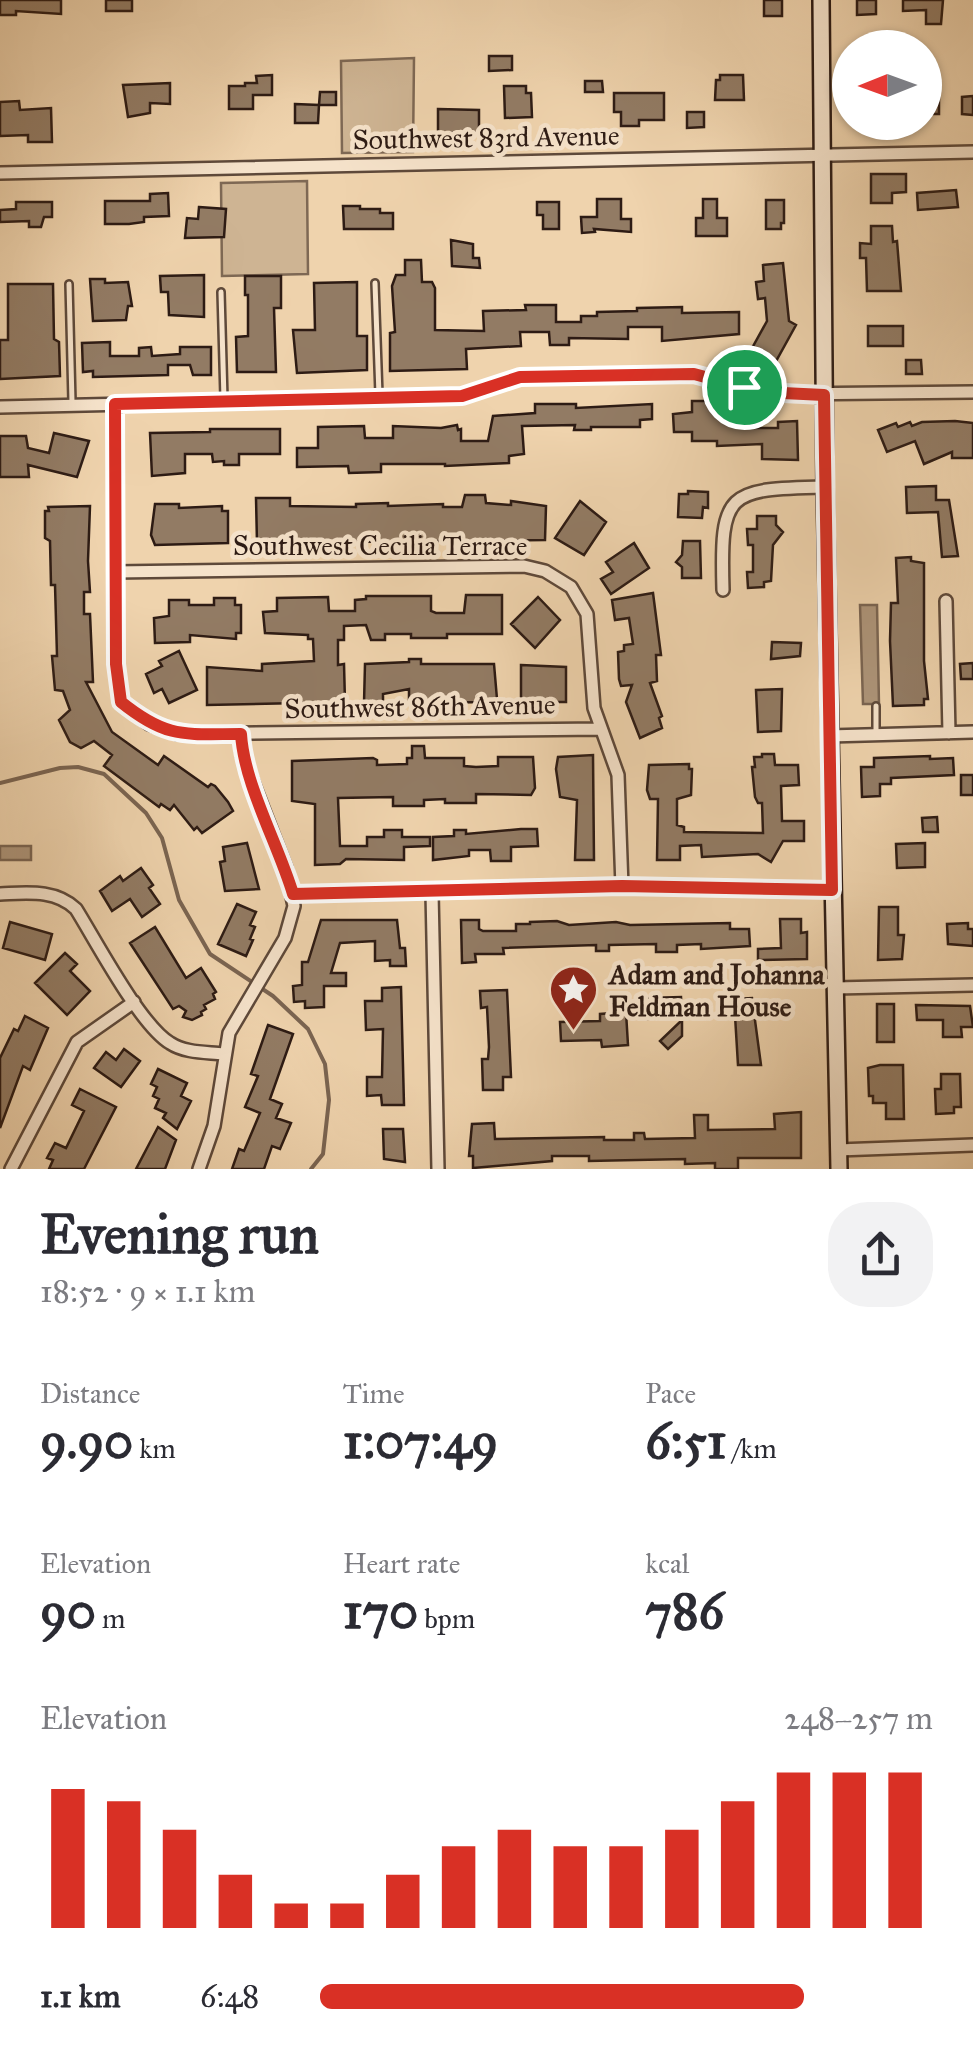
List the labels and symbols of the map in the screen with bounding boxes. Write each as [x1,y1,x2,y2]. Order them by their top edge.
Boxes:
north arrow [832,30,942,140]
street label: Southwest 83rd Avenue [352,118,620,157]
pin [702,345,787,430]
street label: Southwest Cecilia Terrace [233,528,527,563]
street label: Southwest 86th Avenue [284,687,556,726]
place label: Adam and Johanna Feldman House [607,957,826,1024]
place icon: Adam and Johanna Feldman House [548,964,600,1032]

